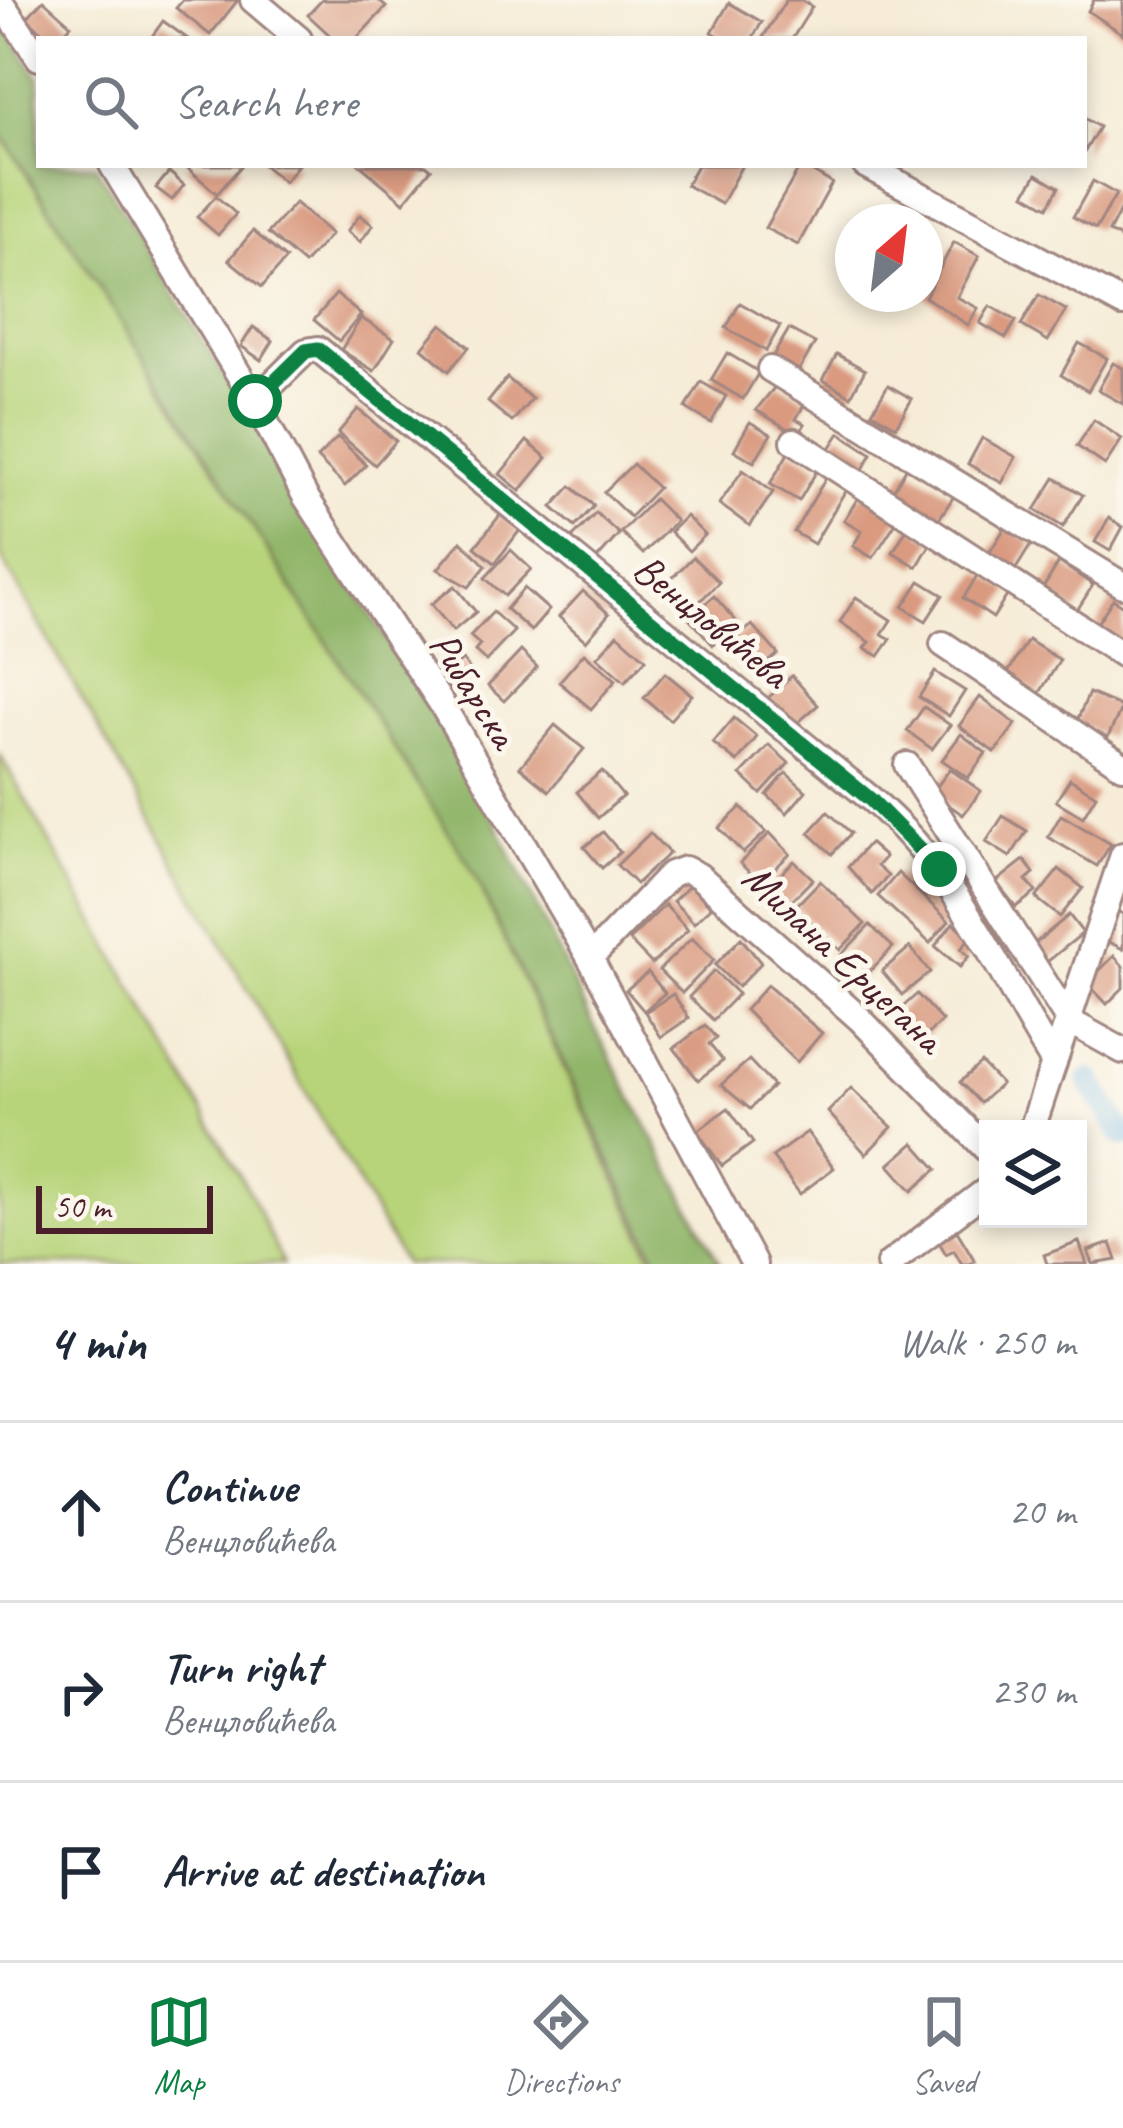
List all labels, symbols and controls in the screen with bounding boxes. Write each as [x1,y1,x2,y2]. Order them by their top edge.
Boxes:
search box [36,36,1087,168]
icon: search [78,69,144,135]
text: Search here [174,74,357,131]
north arrow [835,204,943,312]
route start [228,374,282,428]
street label: Венцловићева [622,542,802,702]
street label: Рибарска [418,622,532,761]
route end [912,842,966,896]
street label: Милана Ерцегана [731,852,957,1067]
map controls [979,1120,1087,1228]
button: layers [979,1120,1087,1228]
scale bar [36,1180,213,1233]
text: 50 m [54,1186,110,1228]
text: 4 min [48,1310,146,1374]
text: Walk · 250 m [899,1318,1075,1367]
text: Continue [162,1459,296,1516]
icon: ahead [48,1479,114,1545]
text: 20 m [1009,1487,1075,1536]
text: Венцловићева [162,1516,334,1565]
text: Turn right [162,1639,320,1696]
icon: right [48,1659,114,1725]
text: 230 m [991,1667,1075,1716]
text: Венцловићева [162,1696,334,1745]
icon: arrive [48,1839,114,1905]
text: Arrive at destination [162,1843,484,1900]
tab: Map [146,1989,212,2103]
tab: Directions [504,1989,619,2103]
tab: Saved [911,1989,977,2103]

